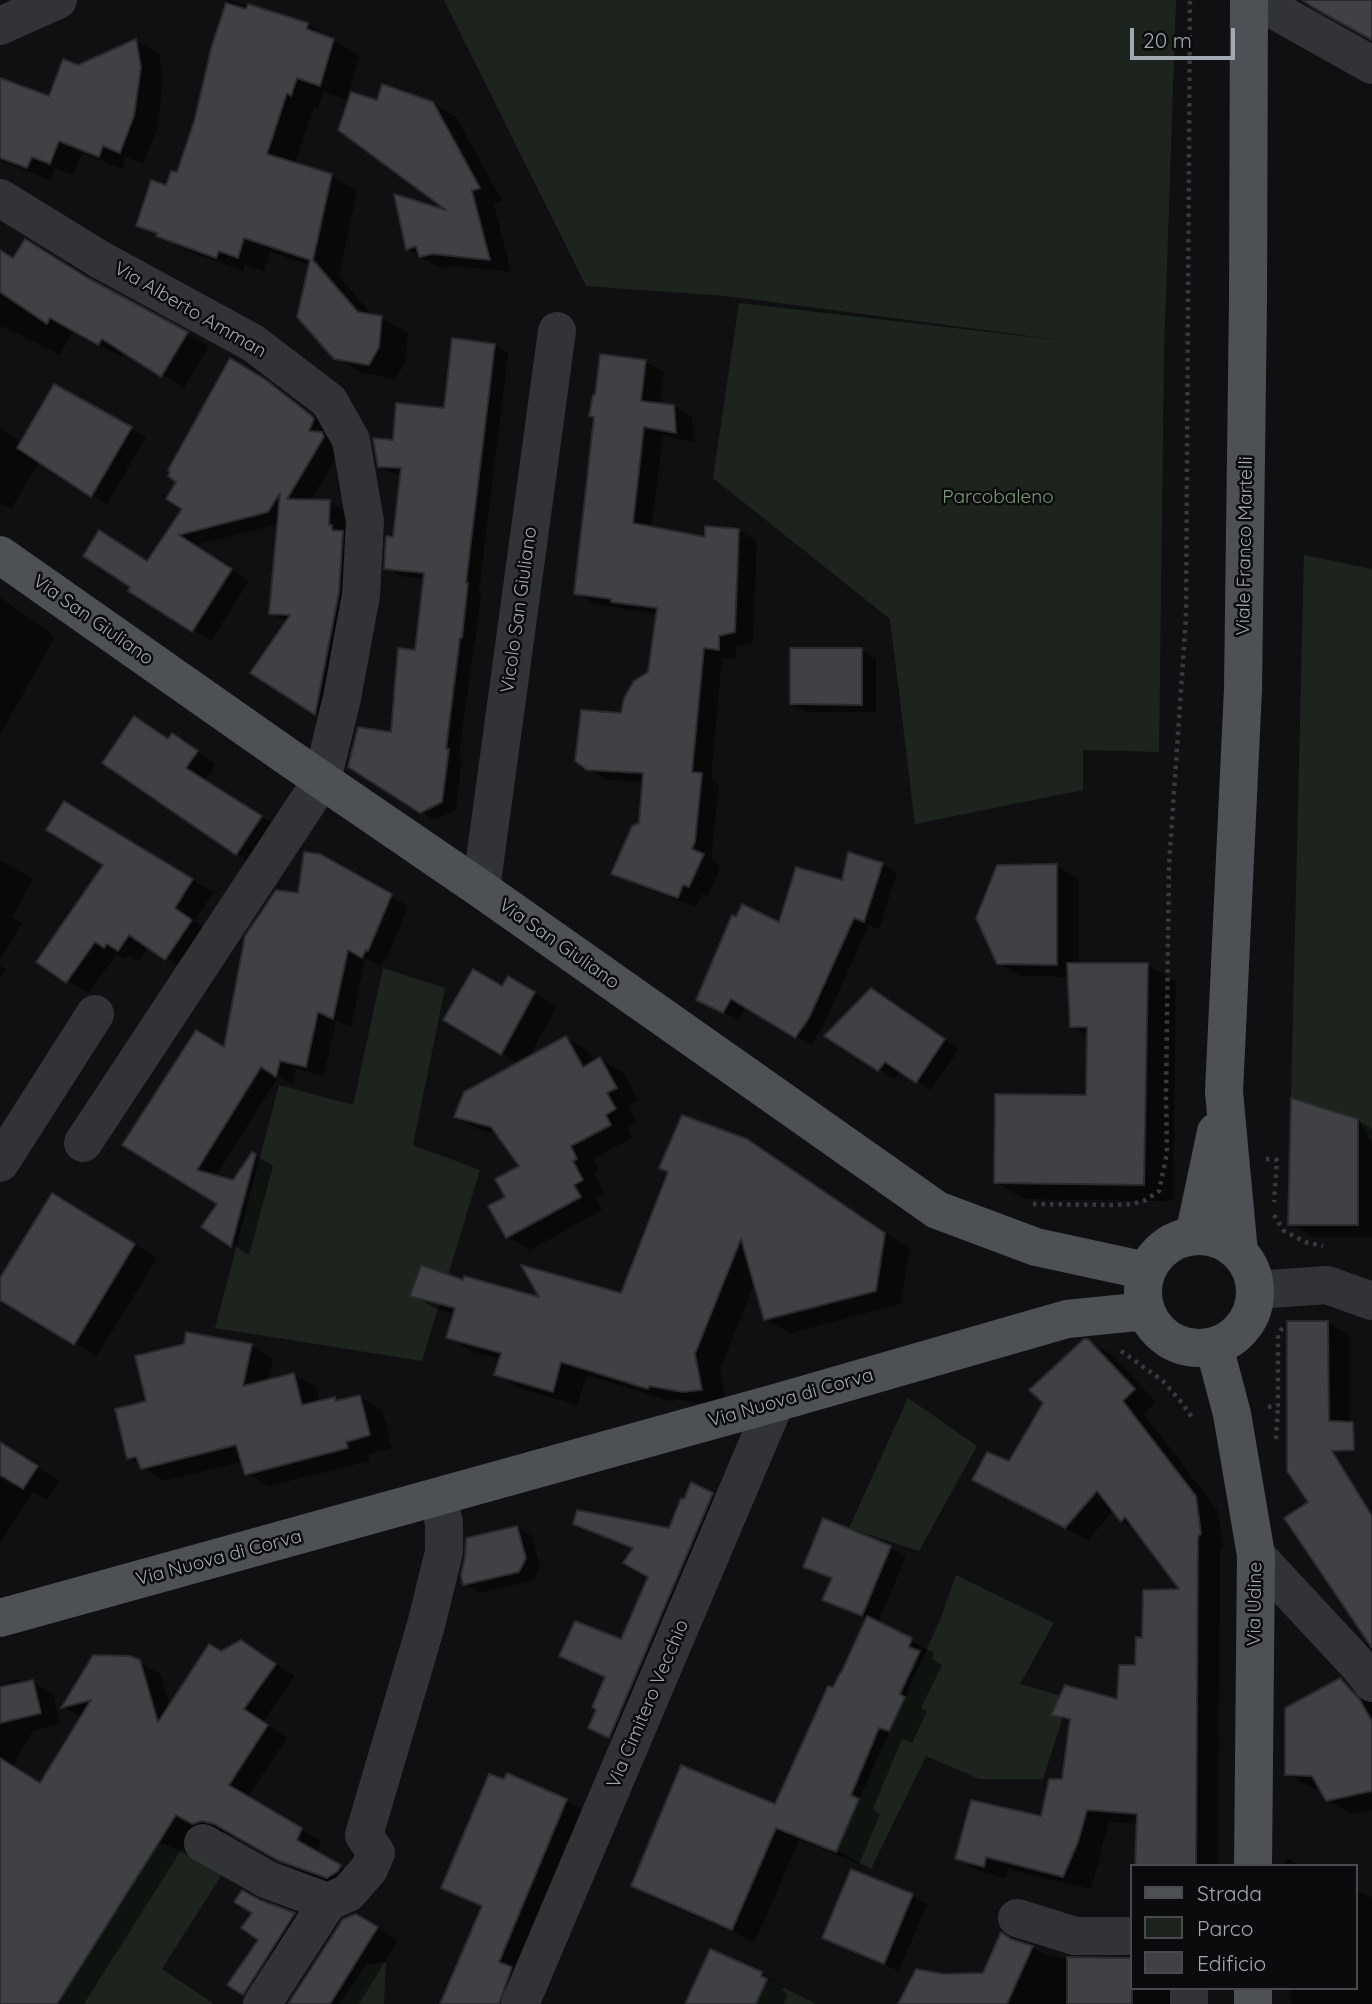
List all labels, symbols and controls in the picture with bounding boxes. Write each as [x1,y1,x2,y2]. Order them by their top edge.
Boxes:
scale bar [1134,14,1239,58]
text: 20 m [1143,27,1192,53]
street label: Via Alberto Amman [110,257,270,363]
street label: Viale Franco Martelli [1232,456,1258,636]
park label: Parcobaleno [942,486,1054,508]
street label: Vicolo San Giuliano [496,525,542,695]
street label: Via San Giuliano [28,570,158,670]
street label: Via San Giuliano [494,894,624,994]
street label: Via Nuova di Corva [706,1364,876,1432]
street label: Via Nuova di Corva [134,1525,304,1591]
street label: Via Udine [1243,1562,1267,1646]
street label: Via Cimitero Vecchio [602,1616,694,1792]
legend [1130,1864,1358,1990]
text: Strada [1197,1880,1262,1906]
text: Parco [1197,1915,1253,1941]
text: Edificio [1197,1950,1266,1976]

